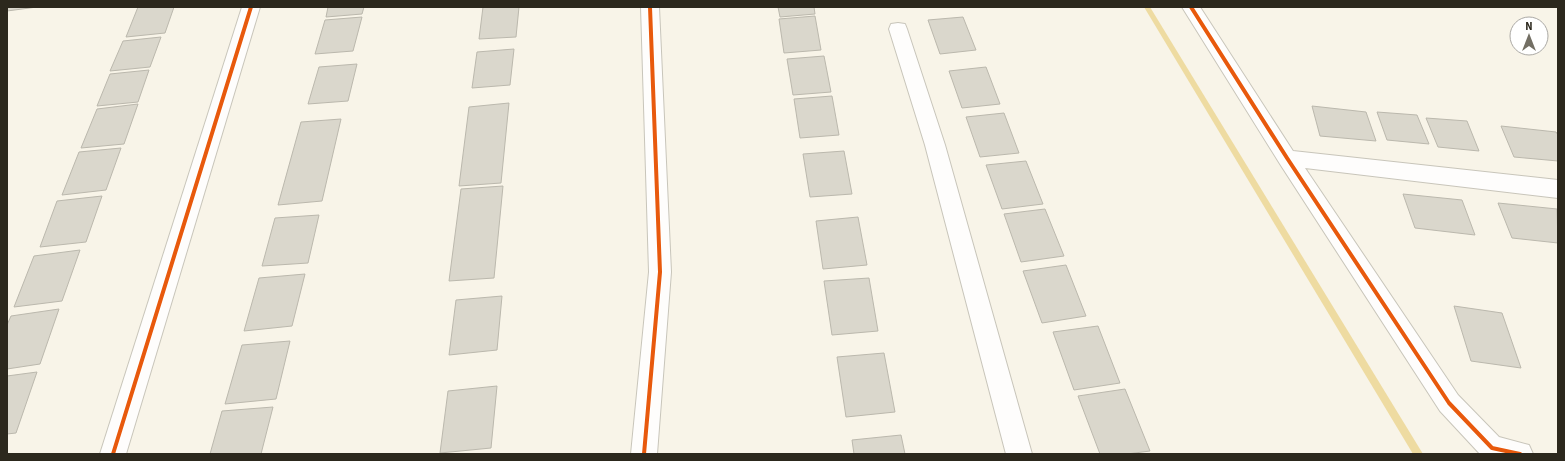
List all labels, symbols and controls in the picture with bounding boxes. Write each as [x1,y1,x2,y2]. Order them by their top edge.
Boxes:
north arrow [1509,16,1549,56]
text: N [1525,19,1533,34]

